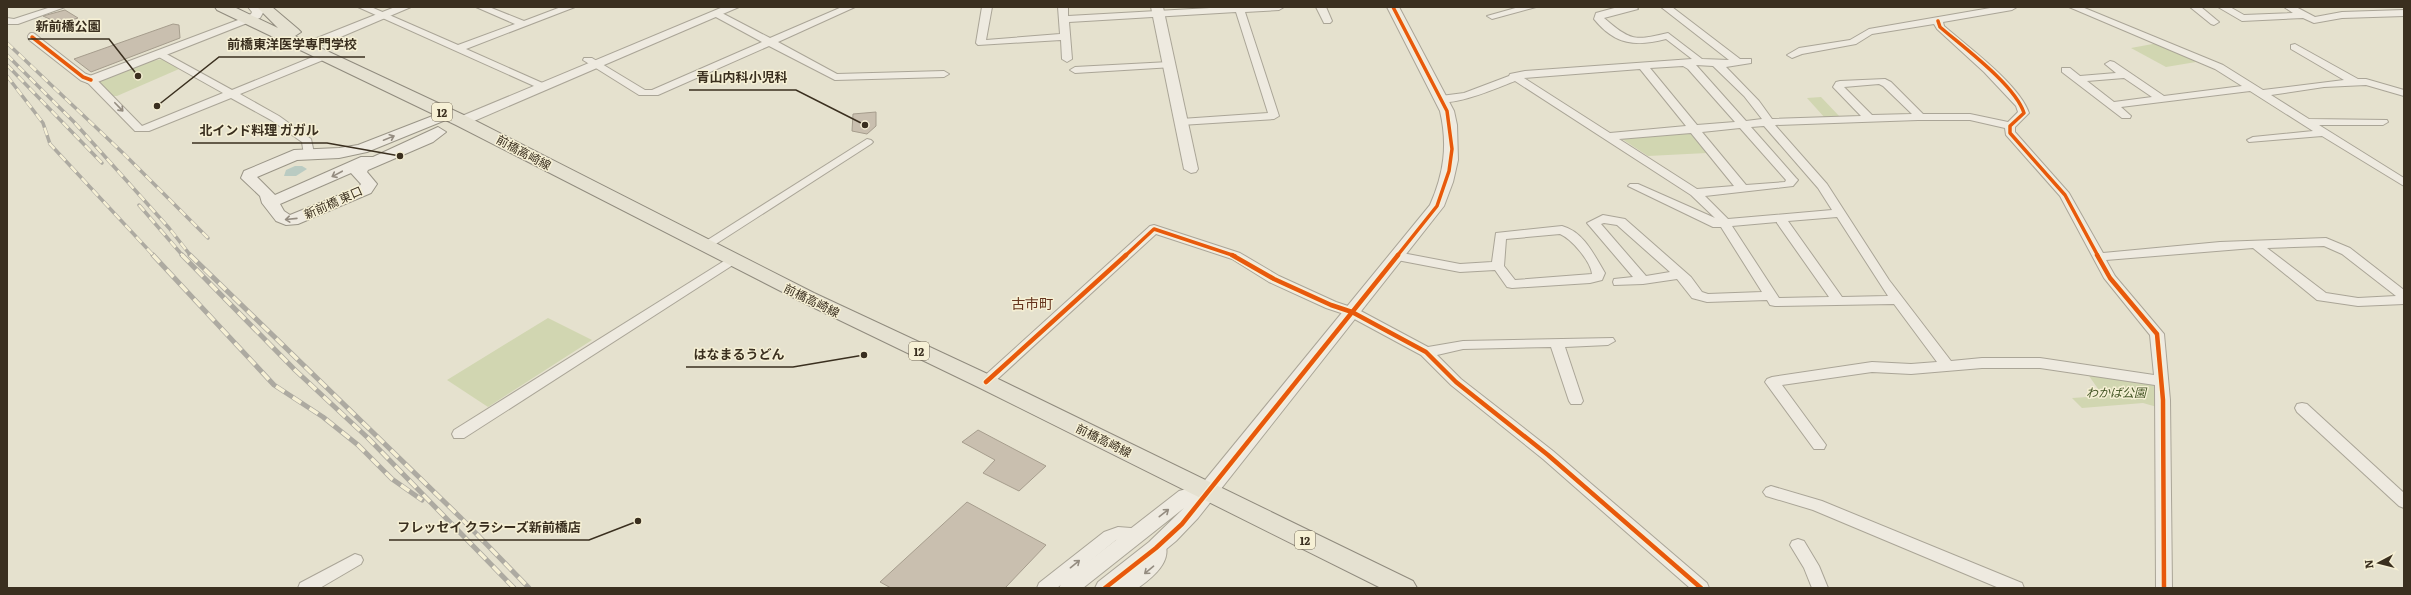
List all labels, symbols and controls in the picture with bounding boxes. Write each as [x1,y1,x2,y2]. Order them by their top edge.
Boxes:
callout: 新前橋公園 [28,14,109,39]
text: 新前橋公園 [35,16,101,35]
callout: 前橋東洋医学専門学校 [219,32,365,57]
text: 前橋東洋医学専門学校 [227,34,357,53]
callout: 青山内科小児科 [689,65,796,90]
text: 青山内科小児科 [696,67,788,86]
one-way arrow [114,102,123,112]
road number: 12 [432,103,452,121]
callout: 北インド料理 ガガル [192,118,327,143]
text: 北インド料理 ガガル [199,120,319,139]
street label: 前橋高崎線 [493,130,555,174]
one-way arrow [383,133,395,141]
one-way arrow [331,171,343,178]
street label: 新前橋 東口 [301,181,365,223]
one-way arrow [285,215,298,223]
street label: 前橋高崎線 [781,279,843,321]
district label: 古市町 [1011,293,1053,313]
callout: はなまるうどん [686,342,793,367]
road number: 12 [909,342,929,360]
text: はなまるうどん [693,344,785,363]
park label: わかば公園 [2086,383,2148,401]
street label: 前橋高崎線 [1073,419,1135,461]
one-way arrow [1158,509,1169,517]
callout: フレッセイ クラシーズ新前橋店 [389,515,589,540]
text: フレッセイ クラシーズ新前橋店 [397,517,581,536]
road number: 12 [1295,531,1315,549]
north arrow [2359,543,2399,583]
one-way arrow [1070,559,1081,568]
text: N [2360,559,2377,570]
one-way arrow [1144,565,1154,574]

